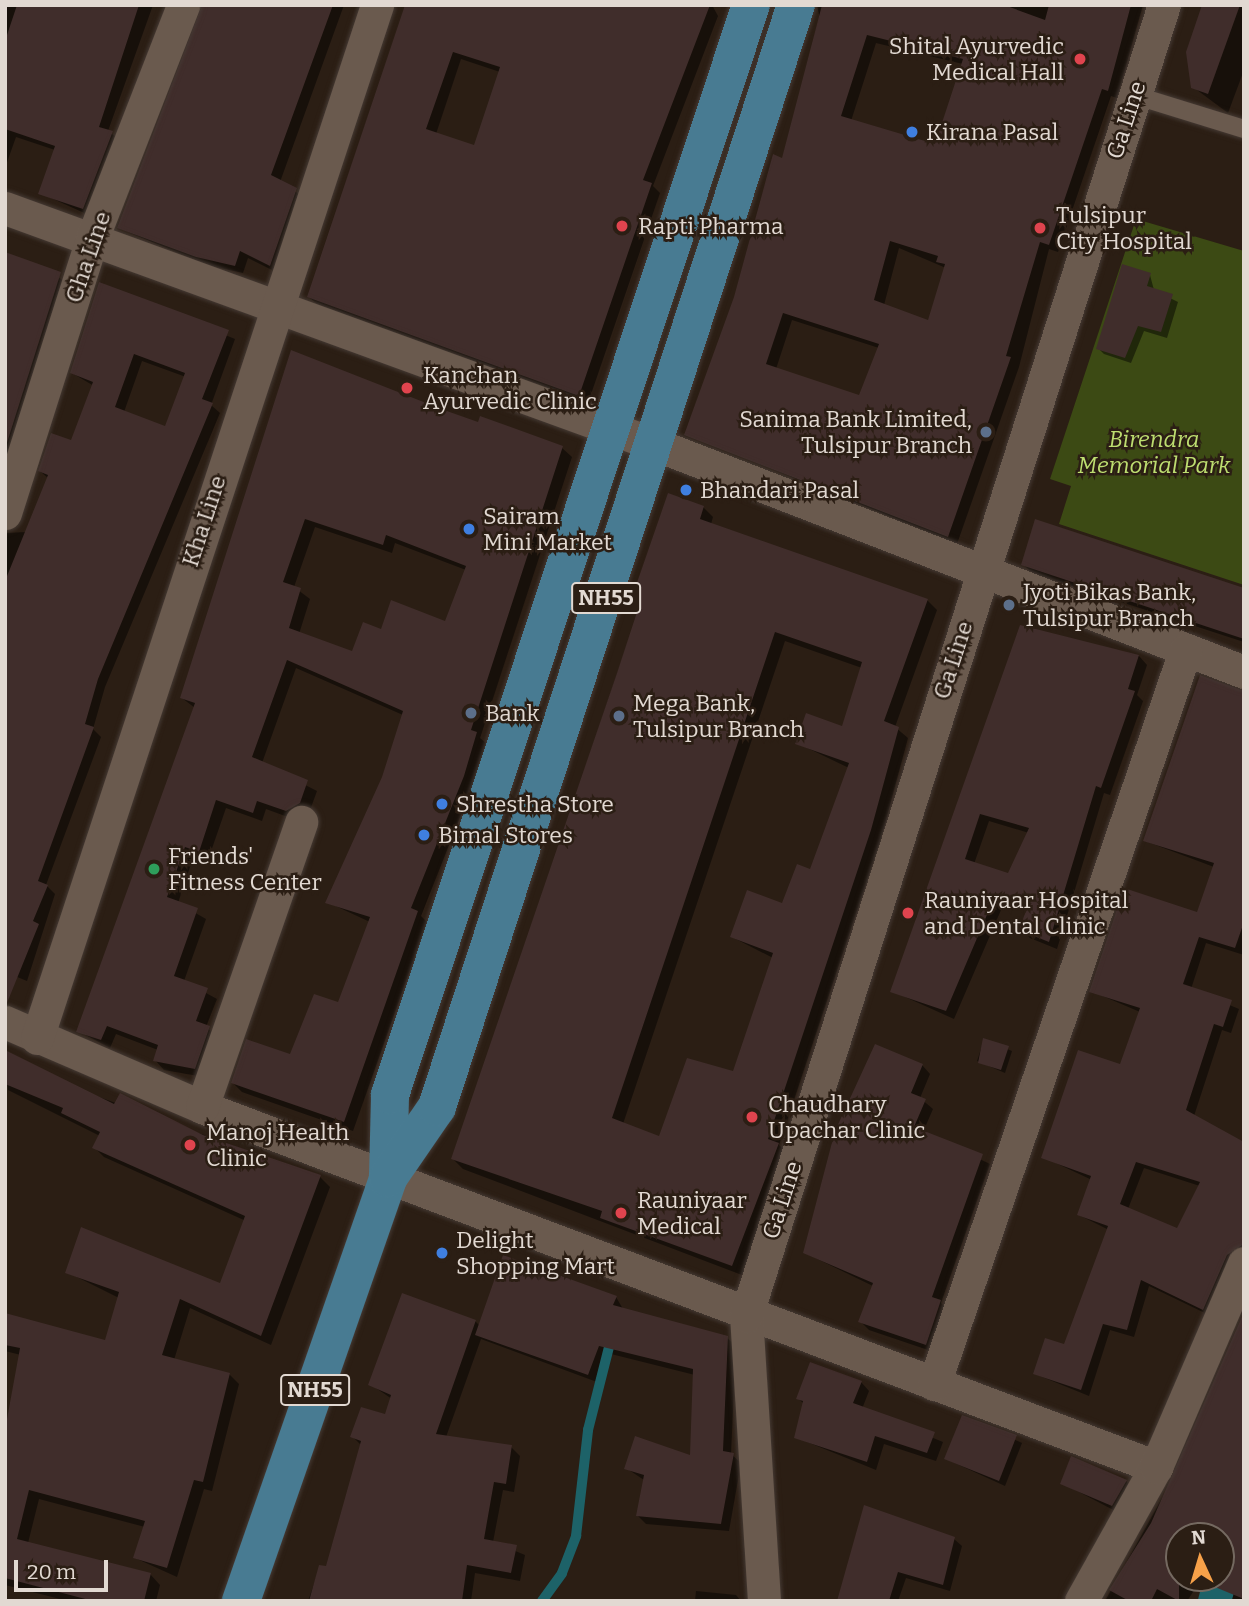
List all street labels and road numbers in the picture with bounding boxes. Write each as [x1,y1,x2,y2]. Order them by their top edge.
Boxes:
street label: Ga Line [1100,78,1152,162]
street label: Gha Line [60,208,116,306]
street label: Kha Line [176,472,232,570]
road number: NH55 [571,580,641,616]
street label: Ga Line [927,618,979,702]
street label: Ga Line [756,1158,808,1242]
road number: NH55 [280,1372,350,1408]

